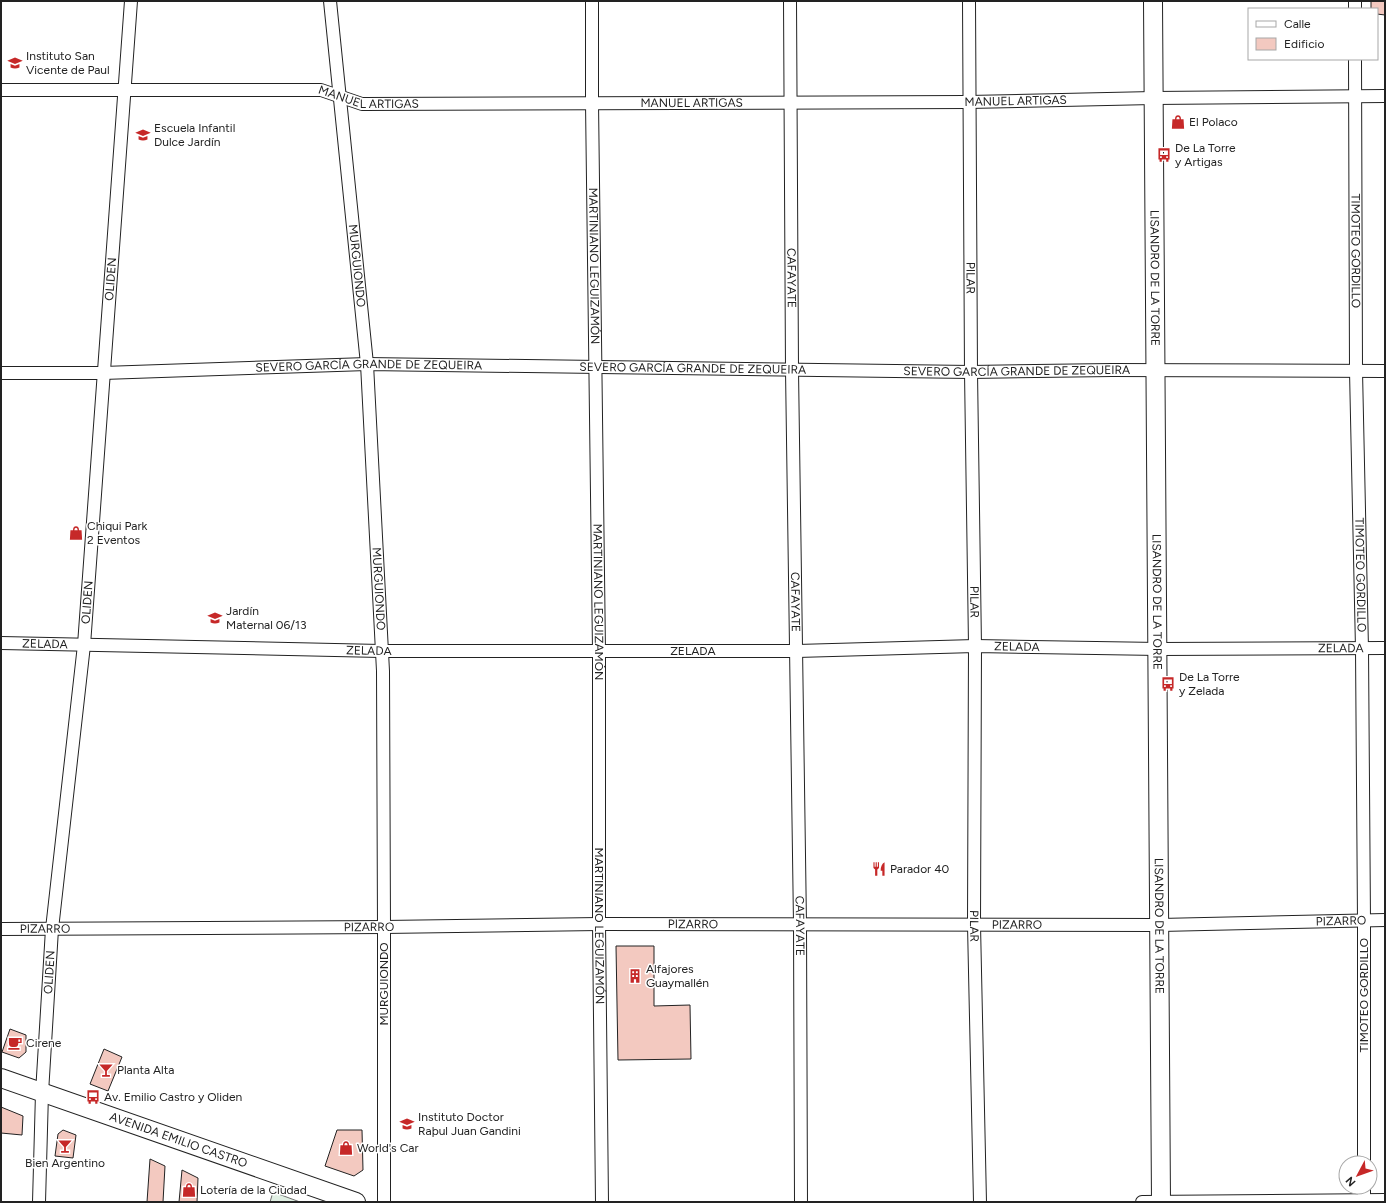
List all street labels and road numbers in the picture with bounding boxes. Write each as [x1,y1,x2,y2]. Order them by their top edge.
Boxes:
street label: MANUEL ARTIGAS [317,83,419,111]
street label: MANUEL ARTIGAS [964,93,1067,109]
street label: MANUEL ARTIGAS [640,96,743,110]
street label: MARTINIANO LEGUIZAMÓN [586,188,602,344]
street label: TIMOTEO GORDILLO [1348,194,1363,308]
street label: LISANDRO DE LA TORRE [1147,210,1162,346]
street label: MURGUIONDO [346,224,368,308]
street label: CAFAYATE [784,248,799,308]
street label: OLIDEN [102,257,119,301]
street label: PILAR [963,262,978,294]
street label: SEVERO GARCÍA GRANDE DE ZEQUEIRA [255,357,482,375]
street label: SEVERO GARCÍA GRANDE DE ZEQUEIRA [579,360,806,377]
street label: SEVERO GARCÍA GRANDE DE ZEQUEIRA [903,363,1130,379]
street label: TIMOTEO GORDILLO [1352,518,1369,632]
street label: MARTINIANO LEGUIZAMÓN [590,524,606,680]
street label: LISANDRO DE LA TORRE [1150,534,1164,670]
street label: MURGUIONDO [370,547,388,631]
street label: CAFAYATE [788,572,803,632]
street label: OLIDEN [79,580,96,624]
street label: PILAR [967,586,982,618]
street label: ZELADA [22,636,68,651]
street label: ZELADA [994,639,1040,654]
street label: ZELADA [1318,641,1364,655]
street label: ZELADA [346,643,392,658]
street label: ZELADA [670,644,716,658]
street label: MARTINIANO LEGUIZAMÓN [592,848,607,1004]
street label: LISANDRO DE LA TORRE [1152,858,1167,994]
street label: CAFAYATE [793,896,807,956]
street label: PILAR [967,910,981,942]
street label: PIZARRO [1316,913,1366,929]
street label: PIZARRO [668,917,718,931]
street label: PIZARRO [992,918,1042,932]
street label: PIZARRO [344,920,394,934]
street label: PIZARRO [20,922,70,936]
street label: TIMOTEO GORDILLO [1357,938,1371,1052]
street label: MURGUIONDO [377,942,391,1026]
street label: OLIDEN [41,950,58,994]
street label: AVENIDA EMILIO CASTRO [108,1109,249,1170]

